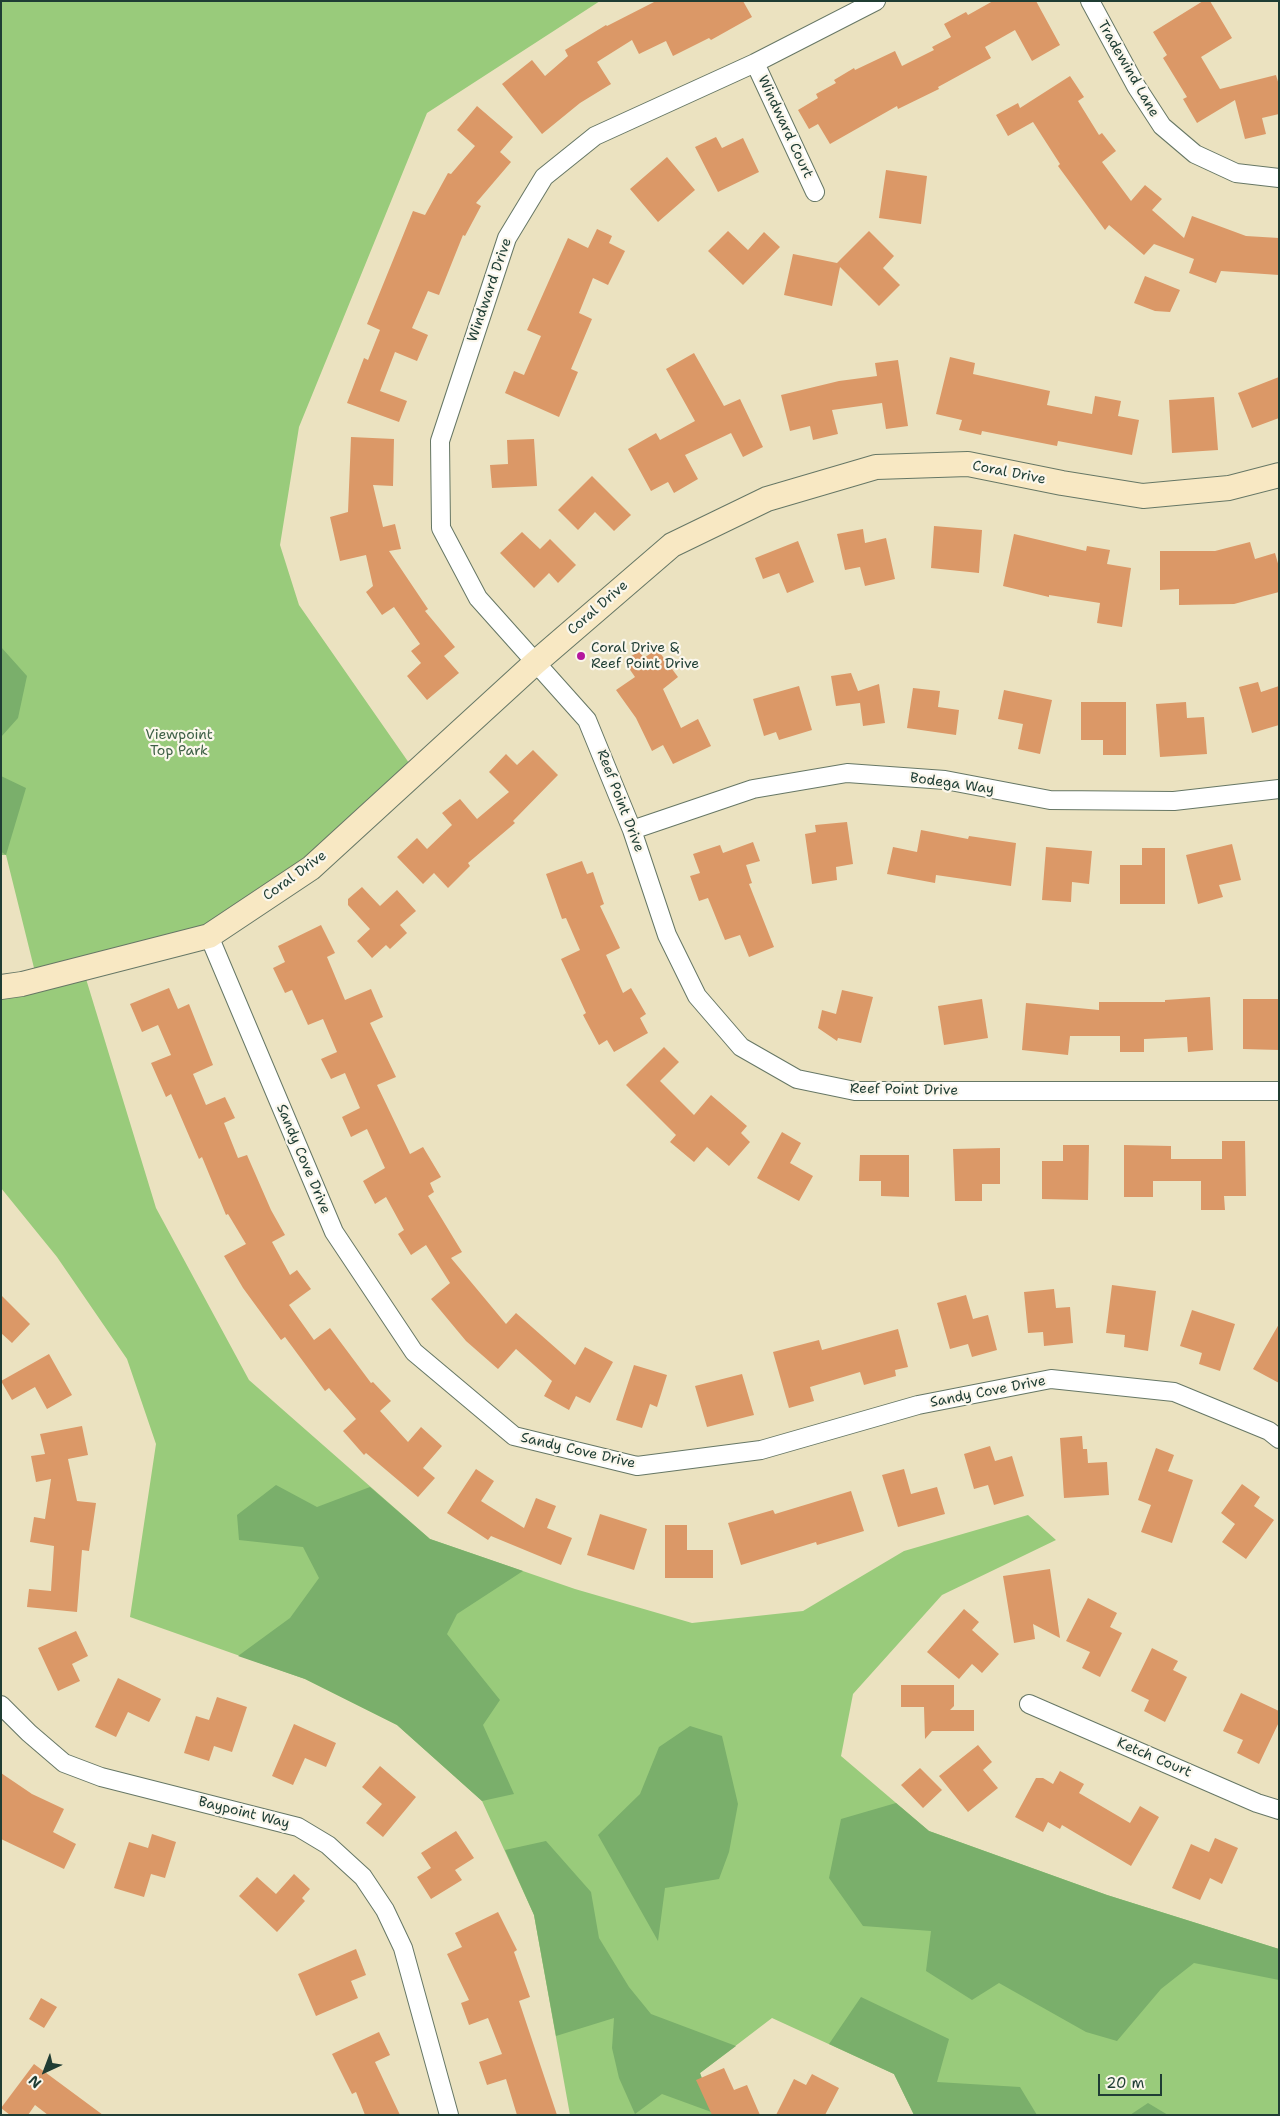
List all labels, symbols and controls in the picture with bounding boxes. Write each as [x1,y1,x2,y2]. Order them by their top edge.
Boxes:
street label: Tradewind Lane [1094,18,1162,120]
street label: Windward Court [754,73,816,181]
street label: Windward Drive [464,236,516,344]
street label: Coral Drive [971,458,1047,488]
street label: Coral Drive [564,577,632,639]
place label: Coral Drive & Reef Point Drive [591,640,699,672]
marker: Coral Drive & Reef Point Drive [575,650,587,662]
park label: Viewpoint Top Park [145,727,213,760]
street label: Reef Point Drive [593,747,647,855]
street label: Bodega Way [909,770,995,798]
street label: Coral Drive [260,847,330,905]
street label: Reef Point Drive [850,1081,958,1099]
street label: Sandy Cove Drive [272,1102,334,1216]
street label: Sandy Cove Drive [929,1373,1047,1411]
street label: Sandy Cove Drive [519,1430,637,1472]
street label: Ketch Court [1114,1735,1194,1781]
street label: Baypoint Way [197,1794,291,1832]
north arrow [20,2046,70,2096]
scale bar [1100,2064,1164,2096]
text: N [25,2072,45,2092]
text: 20 m [1106,2073,1145,2093]

